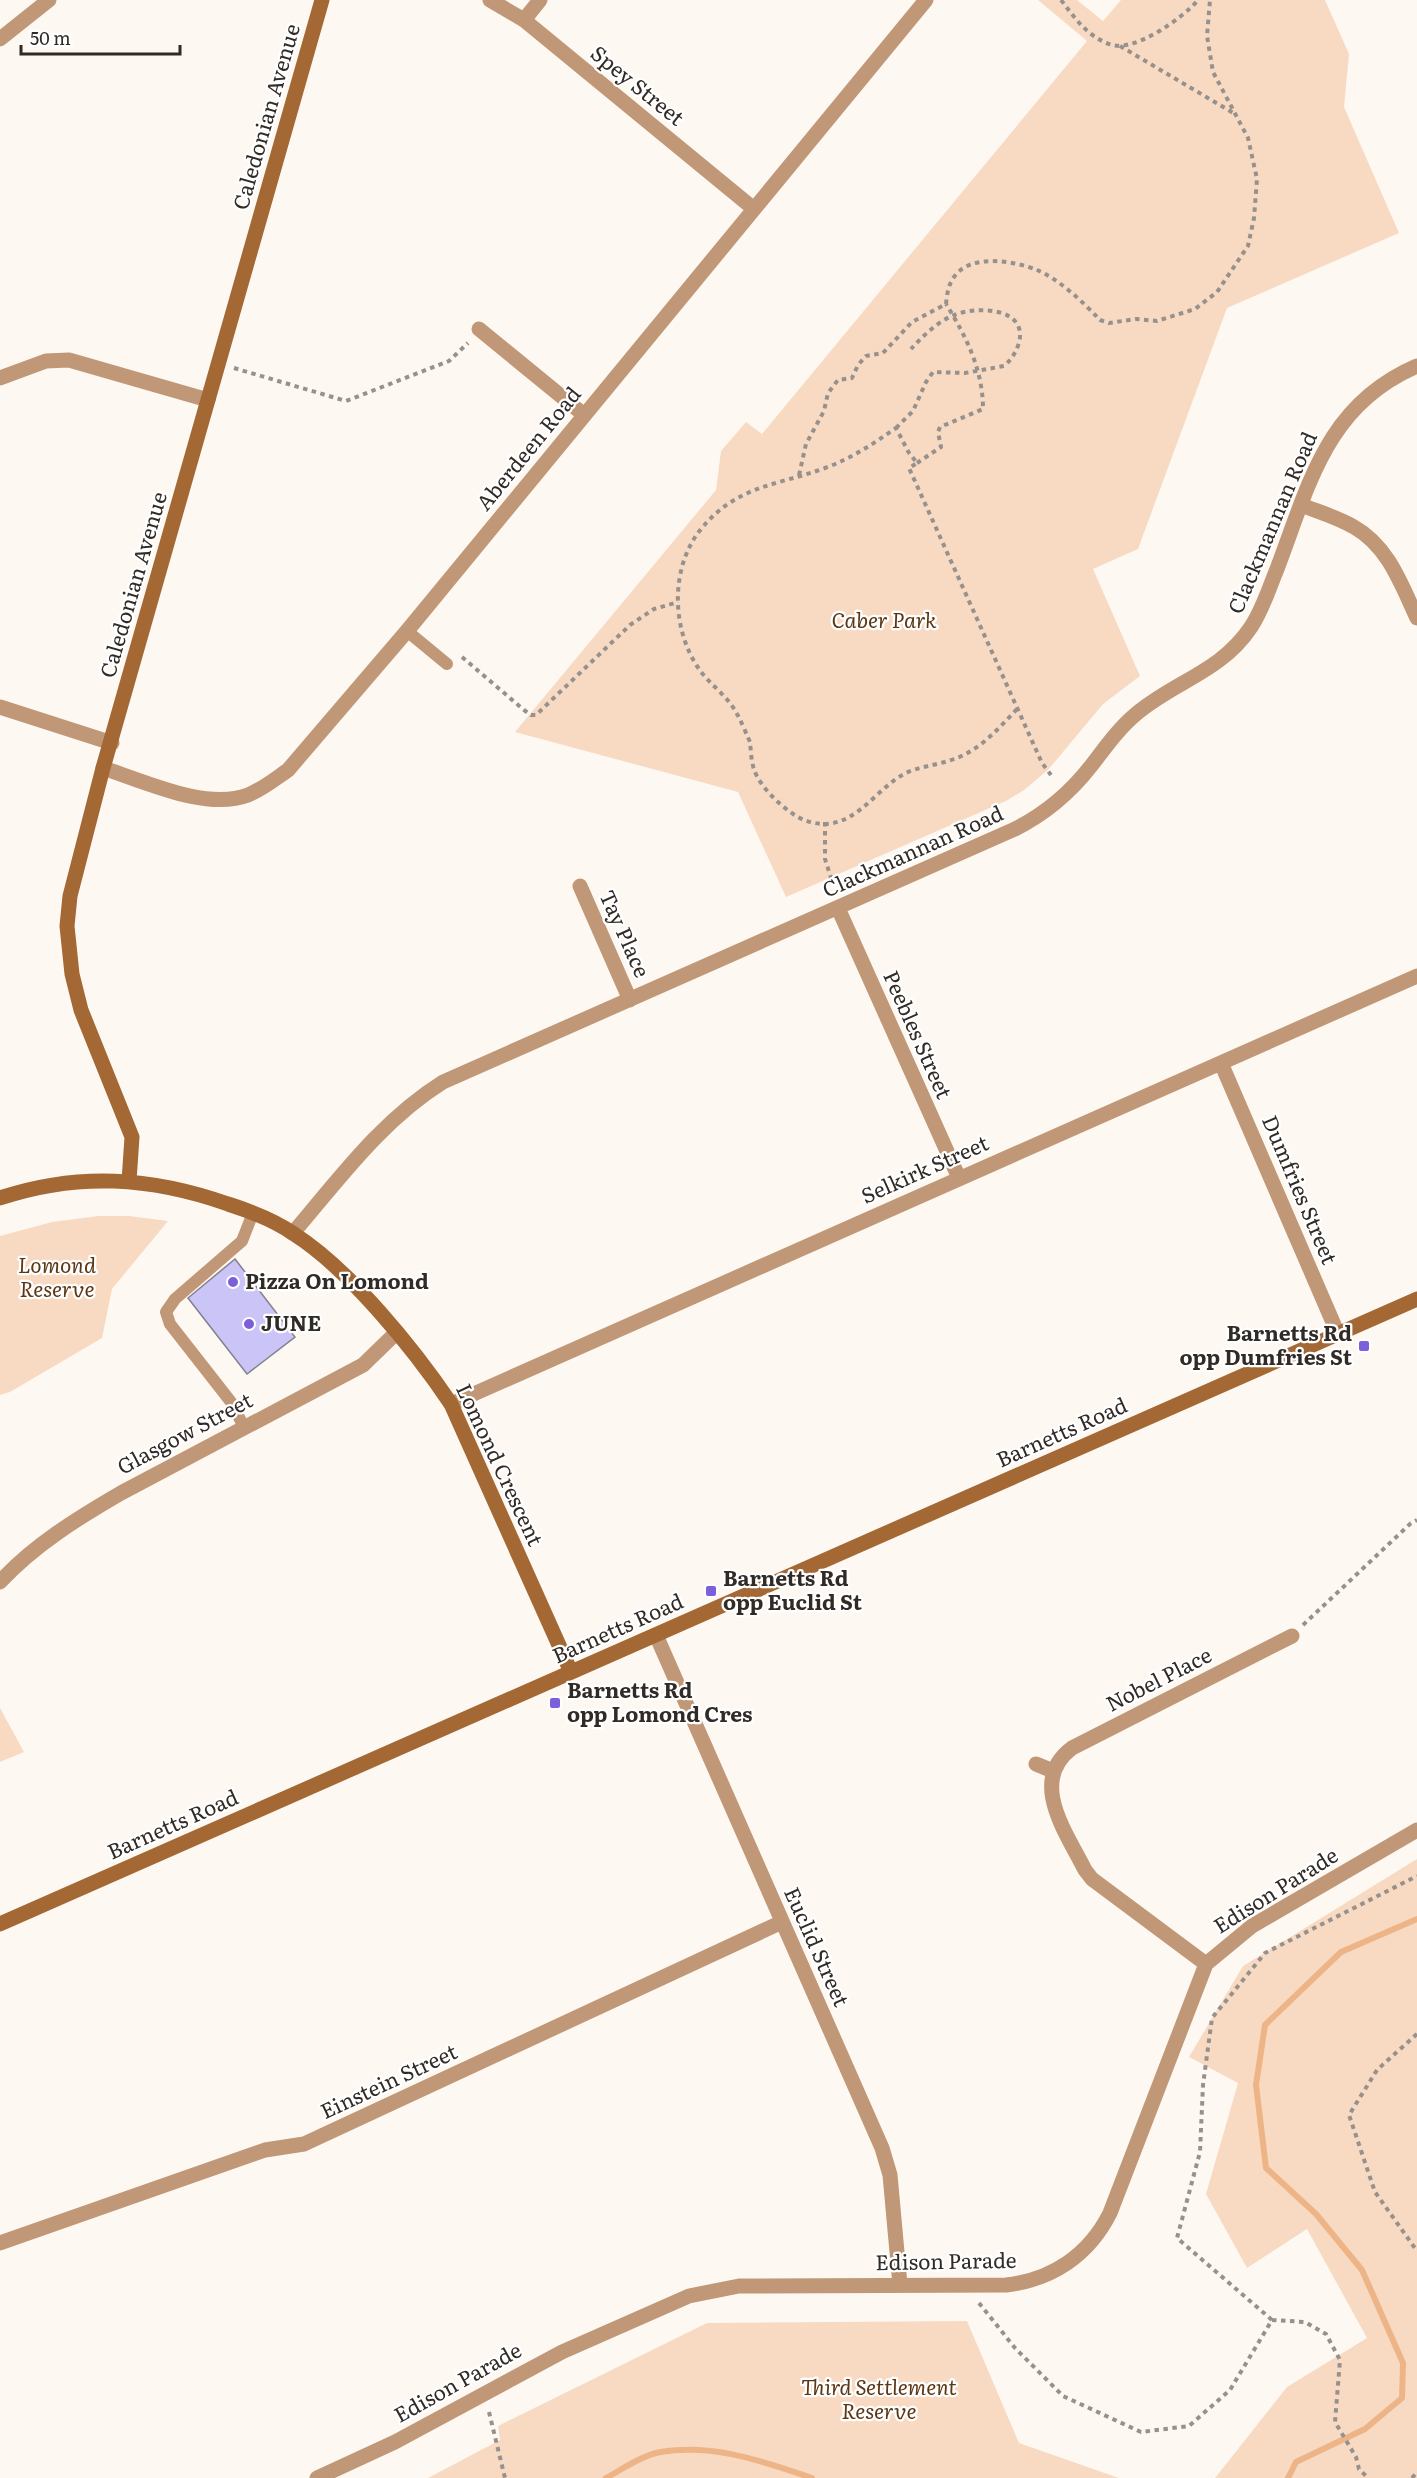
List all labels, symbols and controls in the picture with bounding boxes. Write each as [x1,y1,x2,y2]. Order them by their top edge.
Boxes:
scale bar [21,18,180,56]
street label: Caledonian Avenue [223,20,306,213]
text: 50 m [30,24,71,51]
street label: Spey Street [585,37,692,132]
street label: Aberdeen Road [467,379,587,516]
street label: Clackmannan Road [1218,426,1323,618]
street label: Caledonian Avenue [90,488,173,681]
park label: Caber Park [832,603,937,634]
street label: Clackmannan Road [817,796,1007,904]
street label: Tay Place [593,884,659,982]
street label: Peebles Street [877,965,962,1104]
street label: Dumfries Street [1256,1110,1347,1269]
street label: Selkirk Street [855,1126,993,1210]
park label: Lomond Reserve [18,1248,96,1303]
place label: Pizza On Lomond [245,1264,429,1295]
marker: Pizza On Lomond [226,1275,240,1289]
place label: JUNE [261,1306,321,1337]
place label: Barnetts Rd opp Dumfries St [1180,1316,1353,1371]
marker: JUNE [242,1317,256,1331]
marker: Barnetts Rd opp Dumfries St [1357,1339,1371,1353]
street label: Lomond Crescent [450,1378,553,1551]
street label: Glasgow Street [111,1383,257,1480]
street label: Barnetts Road [991,1388,1132,1473]
place label: Barnetts Rd opp Euclid St [723,1561,863,1616]
street label: Barnetts Road [547,1584,688,1669]
marker: Barnetts Rd opp Euclid St [704,1584,718,1598]
street label: Nobel Place [1100,1638,1216,1718]
place label: Barnetts Rd opp Lomond Cres [567,1673,752,1728]
marker: Barnetts Rd opp Lomond Cres [548,1696,562,1710]
street label: Barnetts Road [102,1780,243,1865]
street label: Edison Parade [1207,1838,1343,1939]
street label: Euclid Street [778,1881,859,2011]
street label: Einstein Street [314,2034,462,2125]
street label: Edison Parade [875,2243,1017,2276]
street label: Edison Parade [387,2333,526,2429]
park label: Third Settlement Reserve [801,2370,957,2425]

